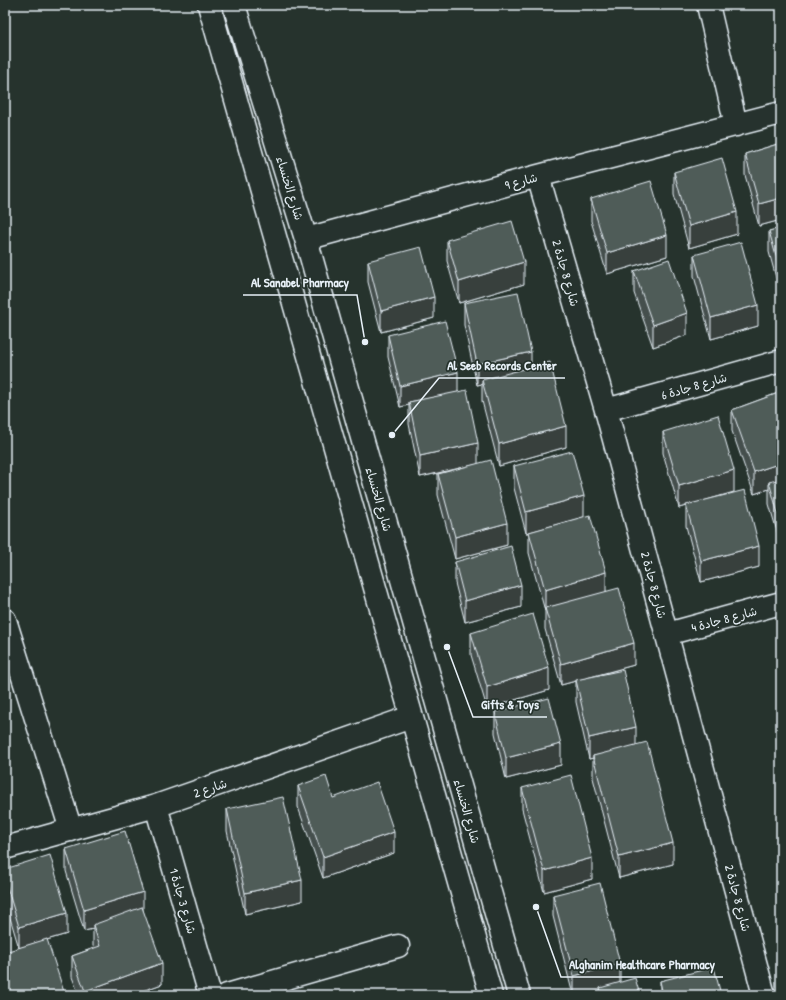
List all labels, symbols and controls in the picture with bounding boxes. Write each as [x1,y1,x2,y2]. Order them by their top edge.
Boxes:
street label: شارع الخنساء [271,154,308,222]
street label: شارع 9 [503,169,539,194]
street label: شارع 8 جادة 2 [547,238,584,309]
callout: Al Sanabel Pharmacy [243,270,357,295]
text: Al Sanabel Pharmacy [251,273,350,292]
callout: Al Seeb Records Center [439,353,565,378]
text: Al Seeb Records Center [447,356,558,374]
street label: شارع 8 جادة 6 [659,369,729,404]
street label: شارع الخنساء [361,465,396,533]
street label: شارع 8 جادة 2 [636,550,671,621]
street label: شارع 8 جادة 4 [689,602,759,637]
callout: Gifts & Toys [473,692,547,717]
text: Gifts & Toys [481,695,539,714]
street label: شارع 2 [191,774,229,803]
street label: شارع الخنساء [449,777,484,845]
street label: شارع 8 جادة 2 [720,863,755,934]
street label: شارع 3 جادة 1 [165,866,200,936]
callout: Alghanim Healthcare Pharmacy [561,952,723,977]
text: Alghanim Healthcare Pharmacy [569,955,716,974]

